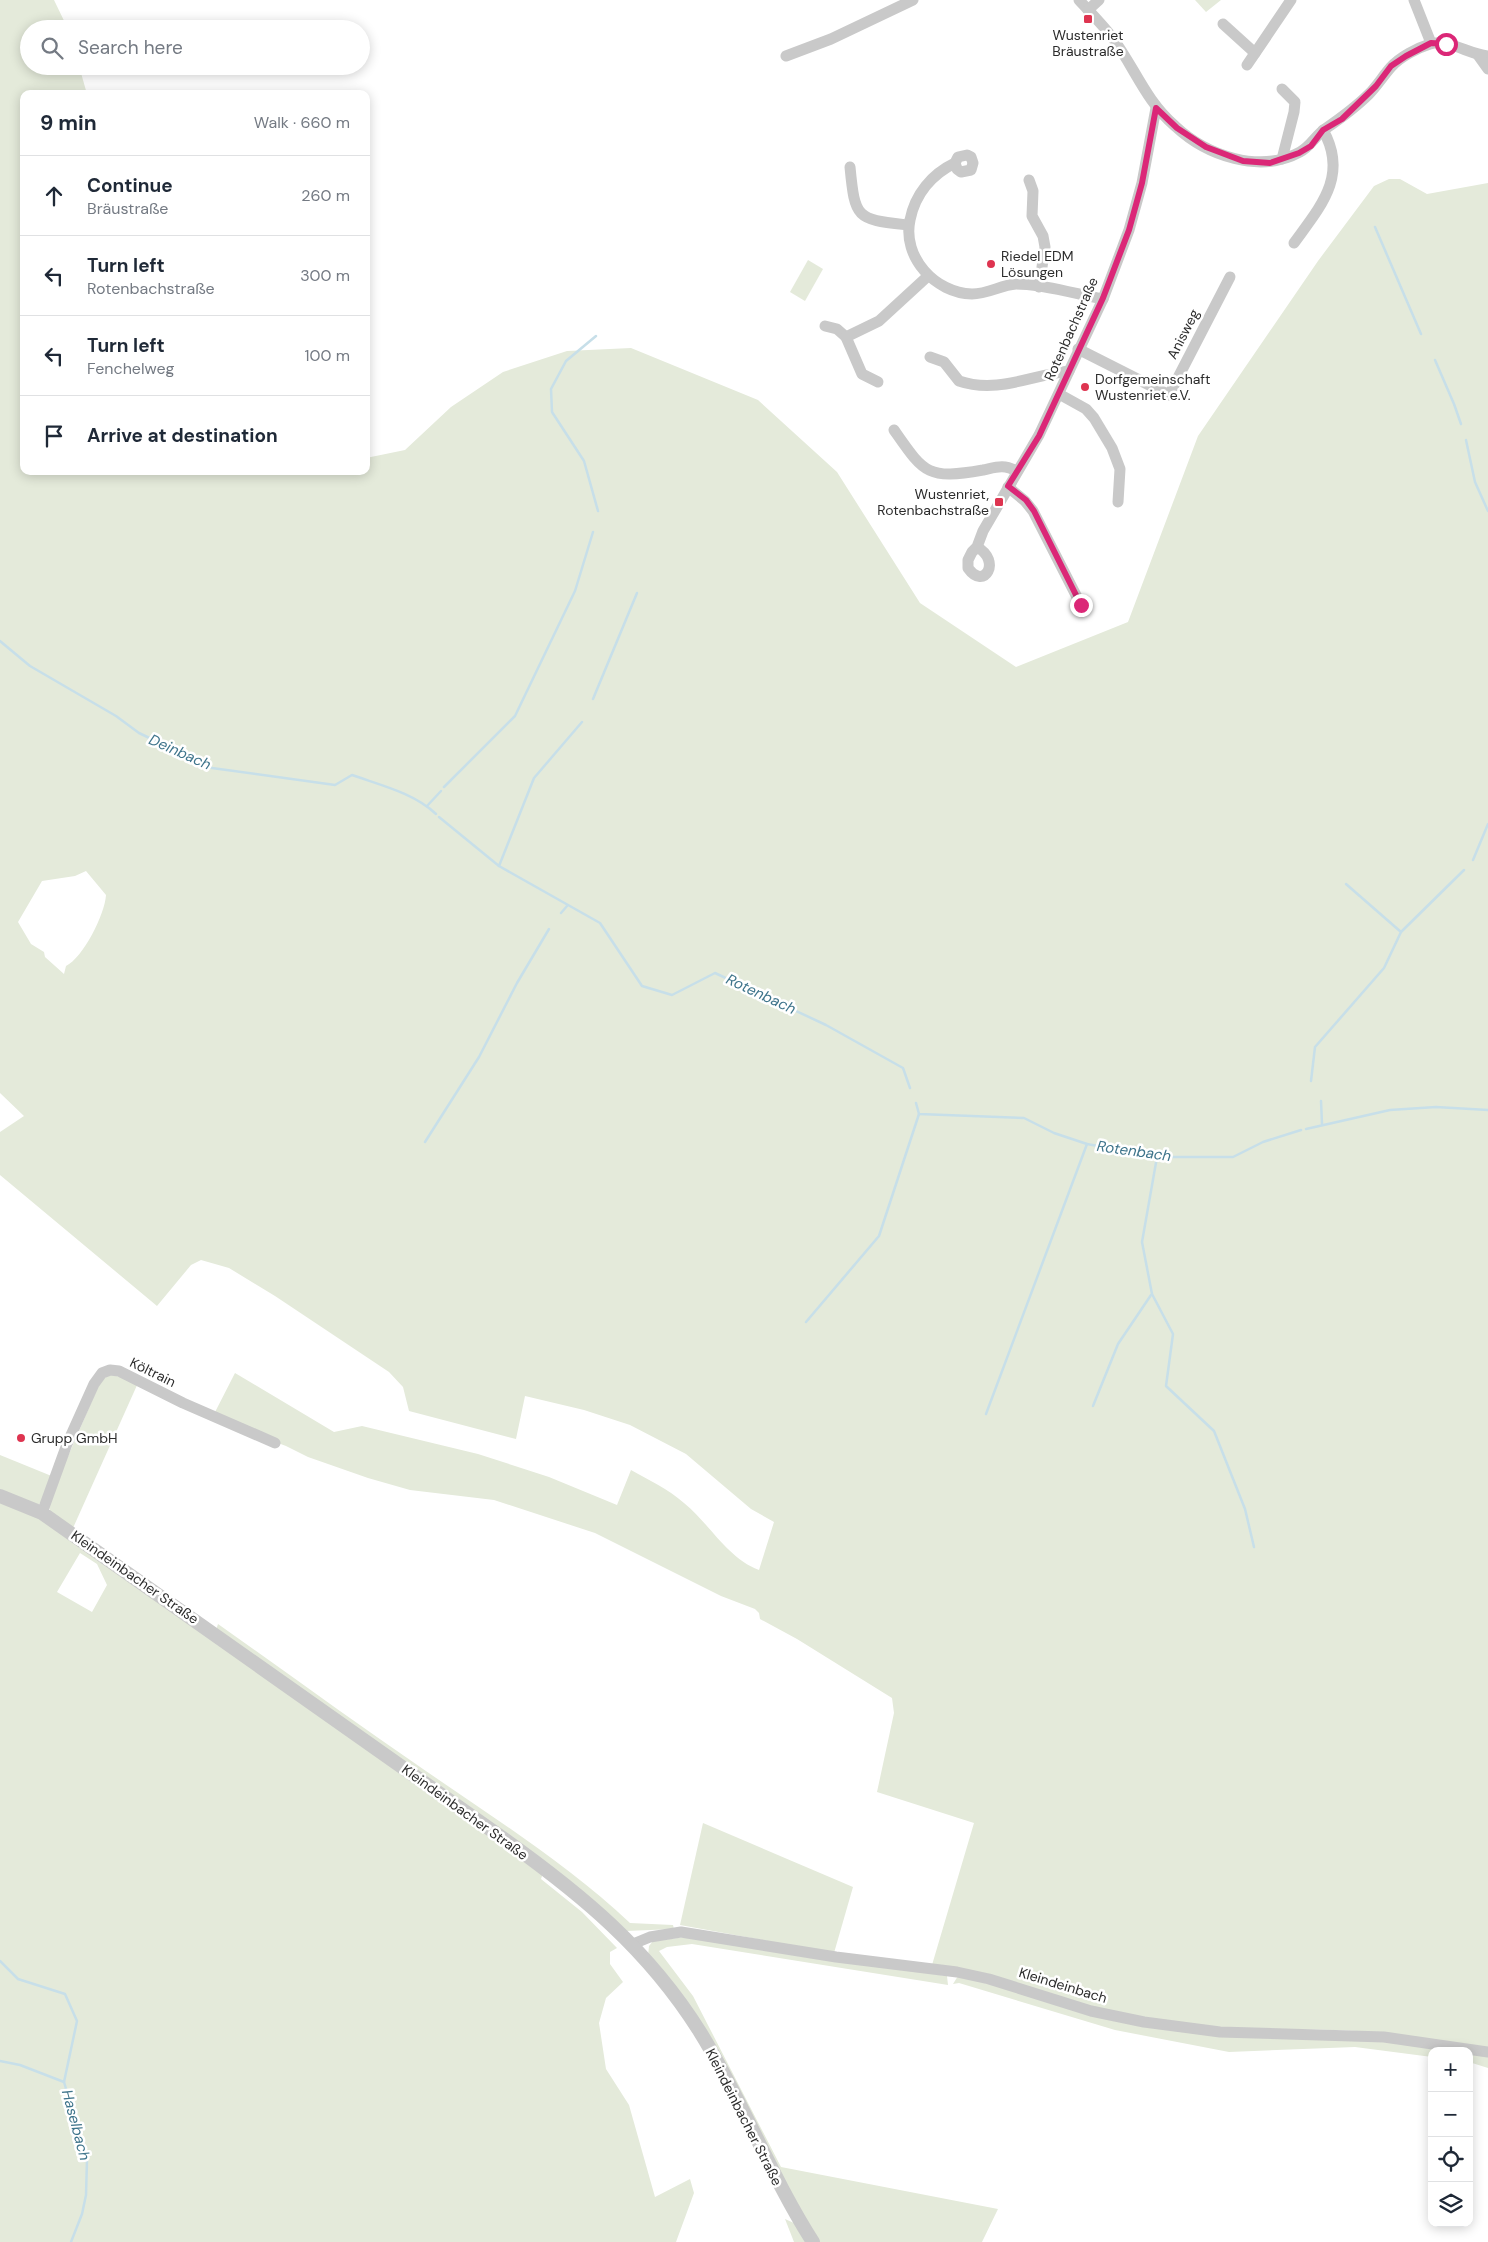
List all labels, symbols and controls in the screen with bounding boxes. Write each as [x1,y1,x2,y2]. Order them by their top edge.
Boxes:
marker: Wustenriet Bräustraße [1082,13,1094,25]
search box [20,20,370,75]
place label: Wustenriet Bräustraße [1052,26,1124,60]
route start [1435,33,1458,56]
icon: search [38,34,66,62]
text: Search here [78,35,183,60]
text: 9 min [40,109,97,137]
text: Walk · 660 m [254,112,350,133]
text: Continue [87,173,173,198]
icon: ahead [40,182,68,210]
text: 260 m [301,185,350,206]
text: Bräustraße [87,198,168,219]
place label: Riedel EDM Lösungen [1001,247,1074,281]
text: Turn left [87,253,165,278]
marker: Riedel EDM Lösungen [985,258,997,270]
icon: left [40,262,68,290]
text: 300 m [300,265,350,286]
street label: Rotenbachstraße [1040,274,1102,384]
text: Rotenbachstraße [87,278,215,299]
street label: Anisweg [1163,306,1203,362]
text: Turn left [87,333,165,358]
icon: left [40,342,68,370]
text: 100 m [305,345,350,366]
text: Fenchelweg [87,358,174,379]
place label: Dorfgemeinschaft Wustenriet e.V. [1095,370,1211,404]
marker: Dorfgemeinschaft Wustenriet e.V. [1079,381,1091,393]
icon: arrive [40,422,68,450]
text: Arrive at destination [87,423,278,448]
place label: Wustenriet, Rotenbachstraße [877,485,989,519]
marker: Wustenriet, Rotenbachstraße [993,496,1005,508]
route end [1070,594,1093,617]
water label: Deinbach [146,729,215,775]
water label: Rotenbach [723,969,800,1019]
water label: Rotenbach [1095,1136,1173,1166]
street label: Költrain [127,1353,179,1391]
place label: Grupp GmbH [31,1429,117,1447]
marker: Grupp GmbH [15,1432,27,1444]
street label: Kleindeinbacher Straße [68,1526,202,1628]
street label: Kleindeinbacher Straße [398,1760,532,1864]
street label: Kleindeinbach [1017,1963,1109,2007]
street label: Kleindeinbacher Straße [702,2045,786,2189]
map controls [1428,2047,1473,2227]
button: + [1428,2047,1473,2092]
water label: Haselbach [57,2087,95,2163]
button: − [1428,2092,1473,2137]
button: locate [1428,2137,1473,2182]
button: layers [1428,2182,1473,2227]

